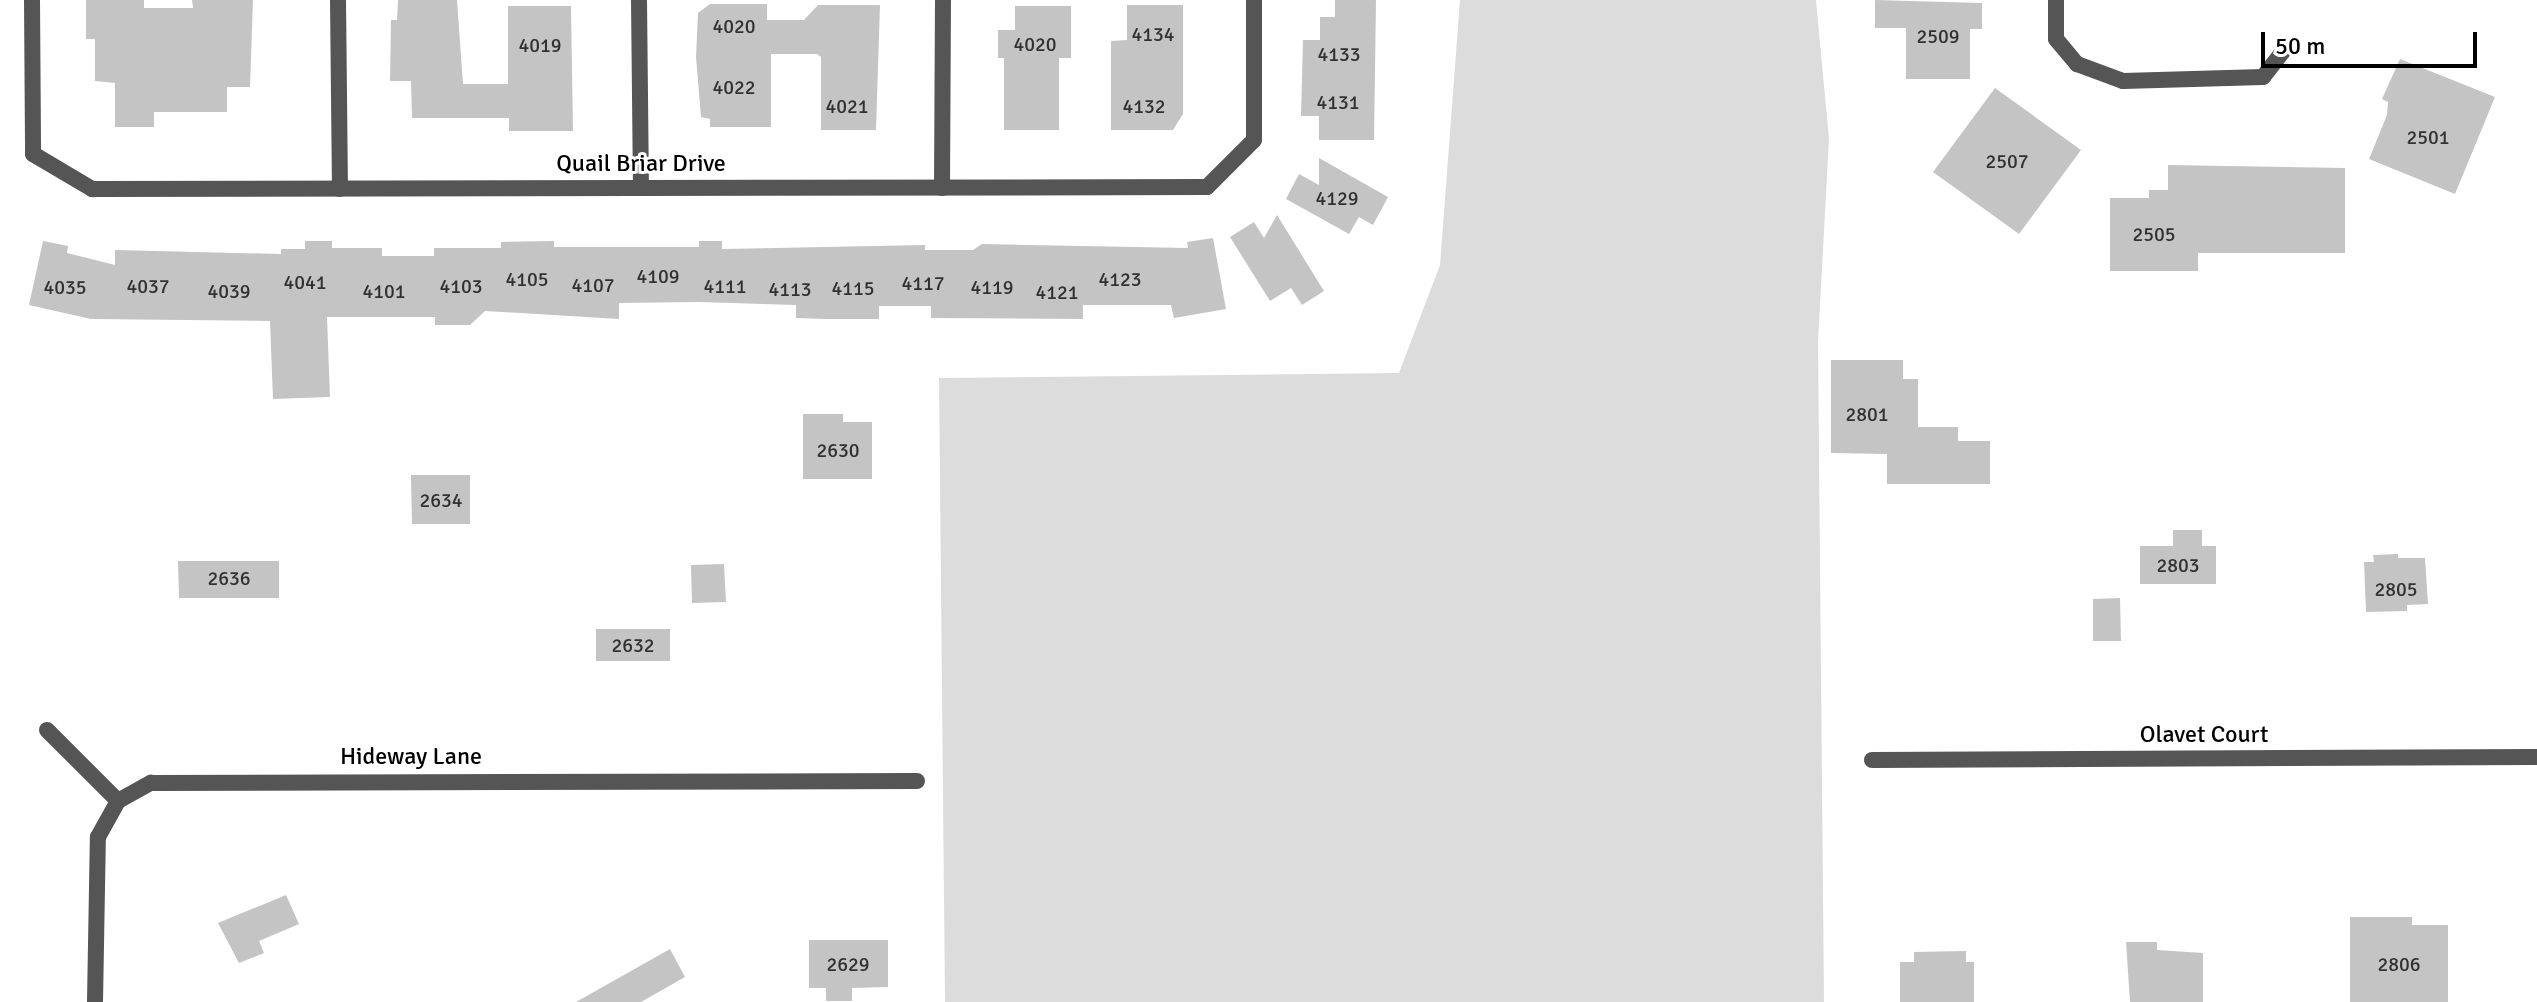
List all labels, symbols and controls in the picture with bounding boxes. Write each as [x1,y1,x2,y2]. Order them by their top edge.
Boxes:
house number: 4020 [712,14,756,38]
scale bar [2265,16,2481,66]
house number: 4134 [1131,22,1175,46]
house number: 2509 [1916,24,1960,48]
text: 50 m [2275,31,2325,61]
house number: 4020 [1013,32,1057,56]
house number: 4019 [518,33,562,57]
house number: 4133 [1317,42,1361,66]
house number: 4022 [712,75,756,99]
house number: 4131 [1316,90,1360,114]
house number: 4021 [825,94,869,118]
house number: 4132 [1122,94,1166,118]
house number: 2501 [2406,125,2450,149]
house number: 2507 [1985,149,2029,173]
street label: Quail Briar Drive [556,150,726,178]
house number: 4129 [1315,186,1359,210]
house number: 2505 [2132,222,2176,246]
house number: 4109 [636,264,680,288]
house number: 4105 [505,267,549,291]
house number: 4123 [1098,267,1142,291]
house number: 4041 [283,270,327,294]
house number: 4117 [901,271,945,295]
house number: 4107 [571,273,615,297]
house number: 4037 [126,274,170,298]
house number: 4103 [439,274,483,298]
house number: 4111 [703,274,747,298]
house number: 4035 [43,275,87,299]
house number: 4119 [970,275,1014,299]
house number: 4115 [831,276,875,300]
house number: 4113 [768,277,812,301]
house number: 4039 [207,279,251,303]
house number: 4101 [362,279,406,303]
house number: 4121 [1035,280,1079,304]
house number: 2801 [1845,402,1889,426]
house number: 2630 [816,438,860,462]
house number: 2634 [419,488,463,512]
house number: 2803 [2156,553,2200,577]
house number: 2636 [207,566,251,590]
house number: 2805 [2374,577,2418,601]
house number: 2632 [611,633,655,657]
street label: Olavet Court [2140,721,2268,749]
street label: Hideway Lane [340,743,482,771]
house number: 2629 [826,952,870,976]
house number: 2806 [2377,952,2421,976]

